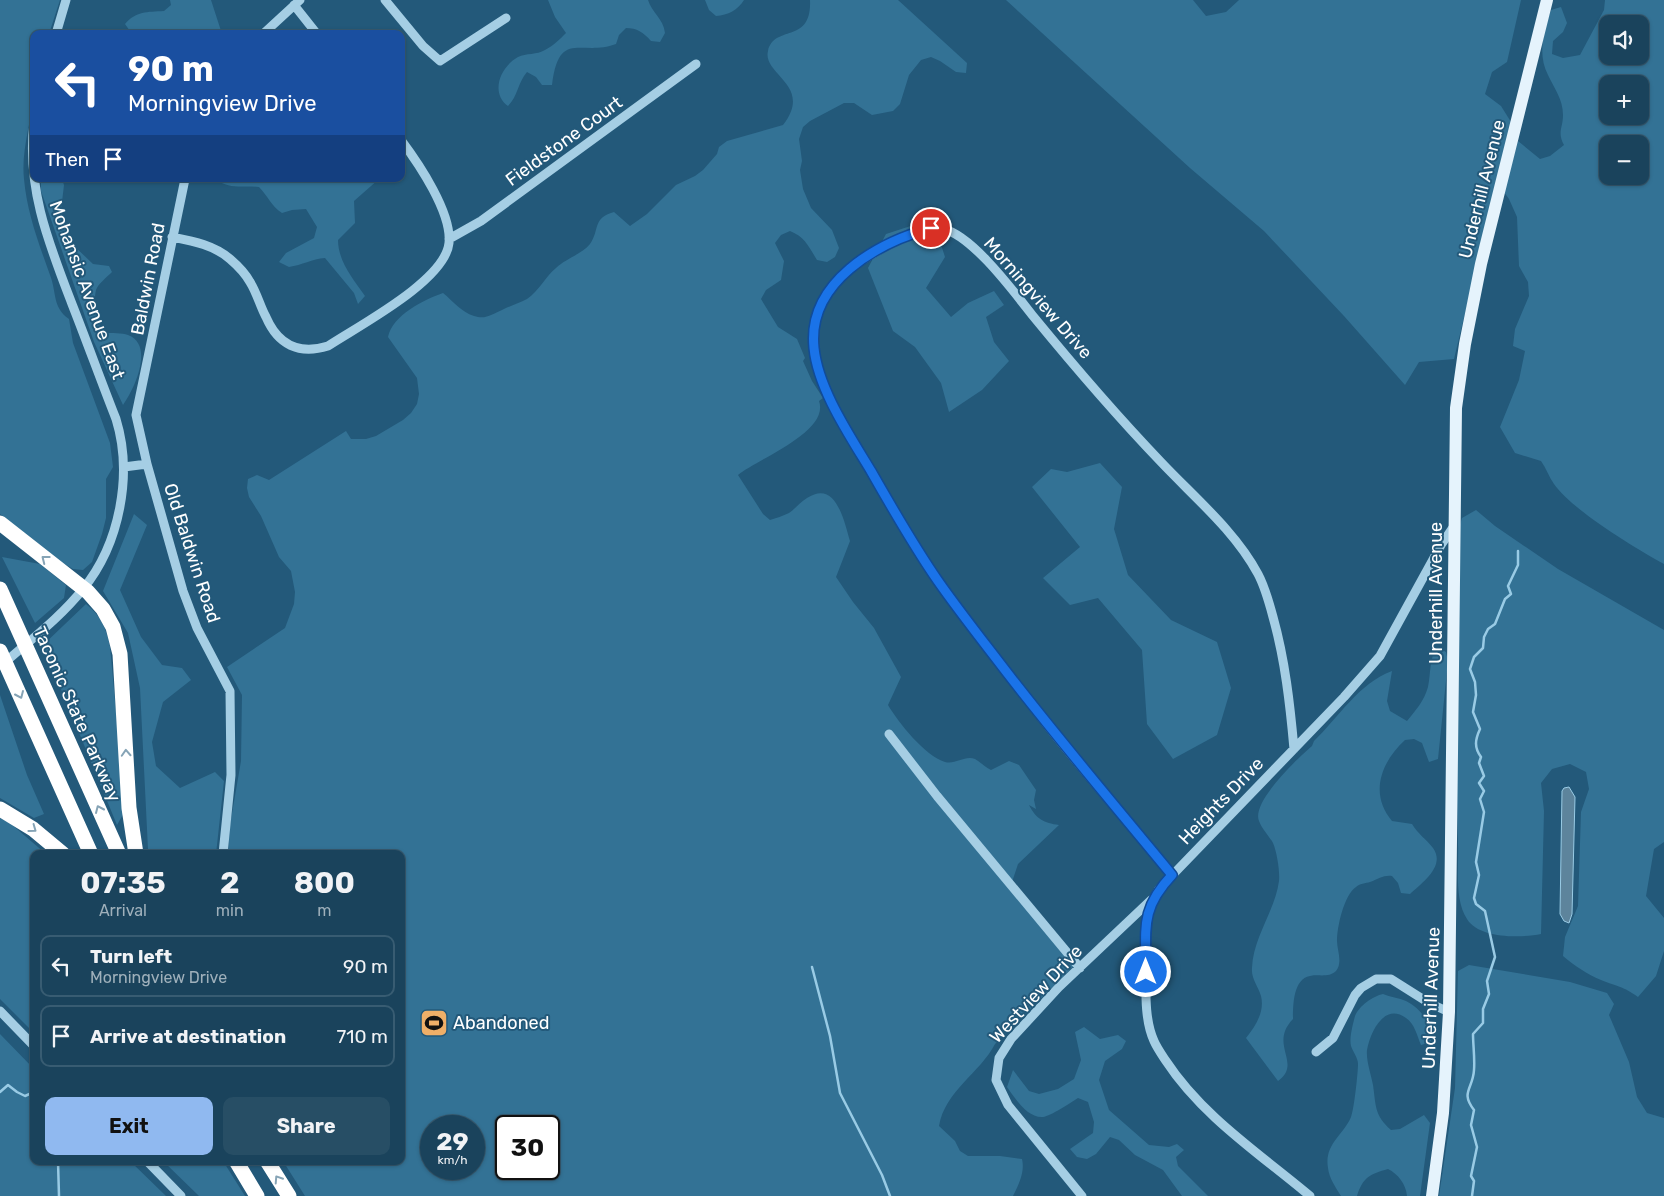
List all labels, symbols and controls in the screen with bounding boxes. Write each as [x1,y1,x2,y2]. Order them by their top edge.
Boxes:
map controls [1599,15,1649,185]
button: sound [1599,15,1649,65]
text: 90 m [128,48,214,90]
icon: left [45,50,110,115]
button: + [1599,75,1649,125]
text: Morningview Drive [128,90,317,117]
street label: Fieldstone Court [501,91,627,191]
street label: Underhill Avenue [1454,117,1510,261]
button: − [1599,135,1649,185]
icon: arrive [99,145,127,173]
text: Then [45,148,89,171]
street label: Mohansic Avenue East [44,198,130,382]
pin [910,207,952,249]
icon: arrive [917,214,945,242]
street label: Baldwin Road [126,221,170,337]
street label: Morningview Drive [979,233,1097,363]
street label: Old Baldwin Road [159,480,225,626]
street label: Underhill Avenue [1425,522,1447,664]
one-way arrow [41,556,50,565]
street label: Taconic State Parkway [28,623,126,805]
one-way arrow [14,690,25,699]
one-way arrow [120,749,131,757]
street label: Heights Drive [1174,753,1268,849]
one-way arrow [95,805,106,814]
one-way arrow [27,823,37,832]
text: 07:35 [80,865,166,901]
text: 2 [220,865,239,901]
text: 800 [294,865,355,901]
text: Arrival [99,901,147,920]
text: min [216,901,244,920]
text: m [317,901,331,920]
street label: Underhill Avenue [1418,927,1444,1069]
street label: Westview Drive [985,940,1087,1048]
text: Turn left [90,945,172,968]
position arrow [1119,945,1171,997]
icon: left [47,952,75,980]
text: 90 m [343,955,388,978]
text: Morningview Drive [90,968,227,987]
sports icon: Abandoned [419,1008,449,1038]
place label: Abandoned [453,1012,549,1034]
icon: arrive [47,1022,75,1050]
text: Arrive at destination [90,1025,286,1048]
text: 710 m [337,1025,388,1048]
button: Exit [45,1097,213,1155]
button: Share [223,1097,390,1155]
speed limit sign: 30 [495,1115,560,1180]
text: 29 [436,1127,469,1156]
text: km/h [438,1153,467,1167]
one-way arrow [275,1175,284,1184]

